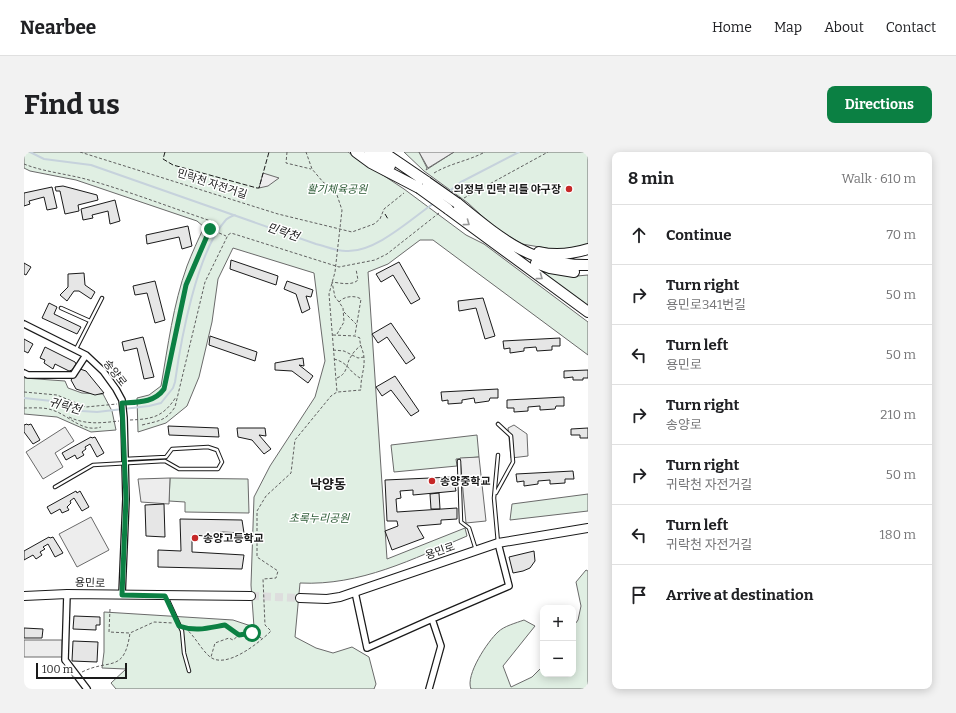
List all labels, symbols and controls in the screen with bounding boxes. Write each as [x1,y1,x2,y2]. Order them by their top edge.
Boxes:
text: Nearbee [20,16,96,39]
text: Home [712,19,752,36]
text: Map [774,19,802,36]
text: About [824,19,864,36]
text: Contact [886,19,936,36]
button: Directions [827,86,932,123]
text: Find us [24,88,120,121]
street label: 민락천 자전거길 [175,167,249,201]
text: 8 min [628,168,674,189]
text: Walk · 610 m [842,171,916,186]
park label: 활기체육공원 [307,183,368,196]
place label: 의정부 민락 리틀 야구장 [454,183,561,196]
marker: 의정부 민락 리틀 야구장 [564,184,574,194]
one-way arrow [463,218,470,225]
route end [201,220,219,238]
water label: 민락천 [265,220,303,245]
icon: ahead [628,224,650,246]
text: Continue [666,226,732,244]
text: 70 m [886,227,916,242]
one-way arrow [535,272,542,279]
text: Turn right [666,276,739,294]
icon: right [628,284,650,306]
text: 50 m [886,287,916,302]
text: 용민로341번길 [666,297,746,312]
text: Turn left [666,336,728,354]
icon: left [628,344,650,366]
text: 50 m [886,347,916,362]
street label: 송양로 [101,357,129,389]
text: 용민로 [666,357,702,372]
water label: 귀락천 [47,395,85,418]
text: Turn right [666,396,739,414]
icon: right [628,404,650,426]
text: 210 m [880,407,916,422]
text: 송양로 [666,417,702,432]
text: Turn right [666,456,739,474]
icon: right [628,464,650,486]
text: 50 m [886,467,916,482]
place label: 송양중학교 [440,475,491,488]
marker: 송양중학교 [427,476,437,486]
district label: 낙양동 [310,477,346,492]
text: 귀락천 자전거길 [666,477,752,492]
park label: 초록누리공원 [289,512,350,525]
text: Turn left [666,516,728,534]
icon: left [628,524,650,546]
text: 180 m [880,527,916,542]
place label: 송양고등학교 [203,532,264,545]
marker: 송양고등학교 [190,533,200,543]
text: 귀락천 자전거길 [666,537,752,552]
street label: 용민로 [424,540,456,562]
street label: 용민로 [75,576,105,590]
icon: arrive [628,584,650,606]
text: Arrive at destination [666,586,813,604]
map controls [540,605,576,677]
button: + [540,605,576,641]
route start [243,624,261,642]
button: − [540,641,576,677]
scale bar [36,661,127,680]
text: 100 m [42,663,73,676]

